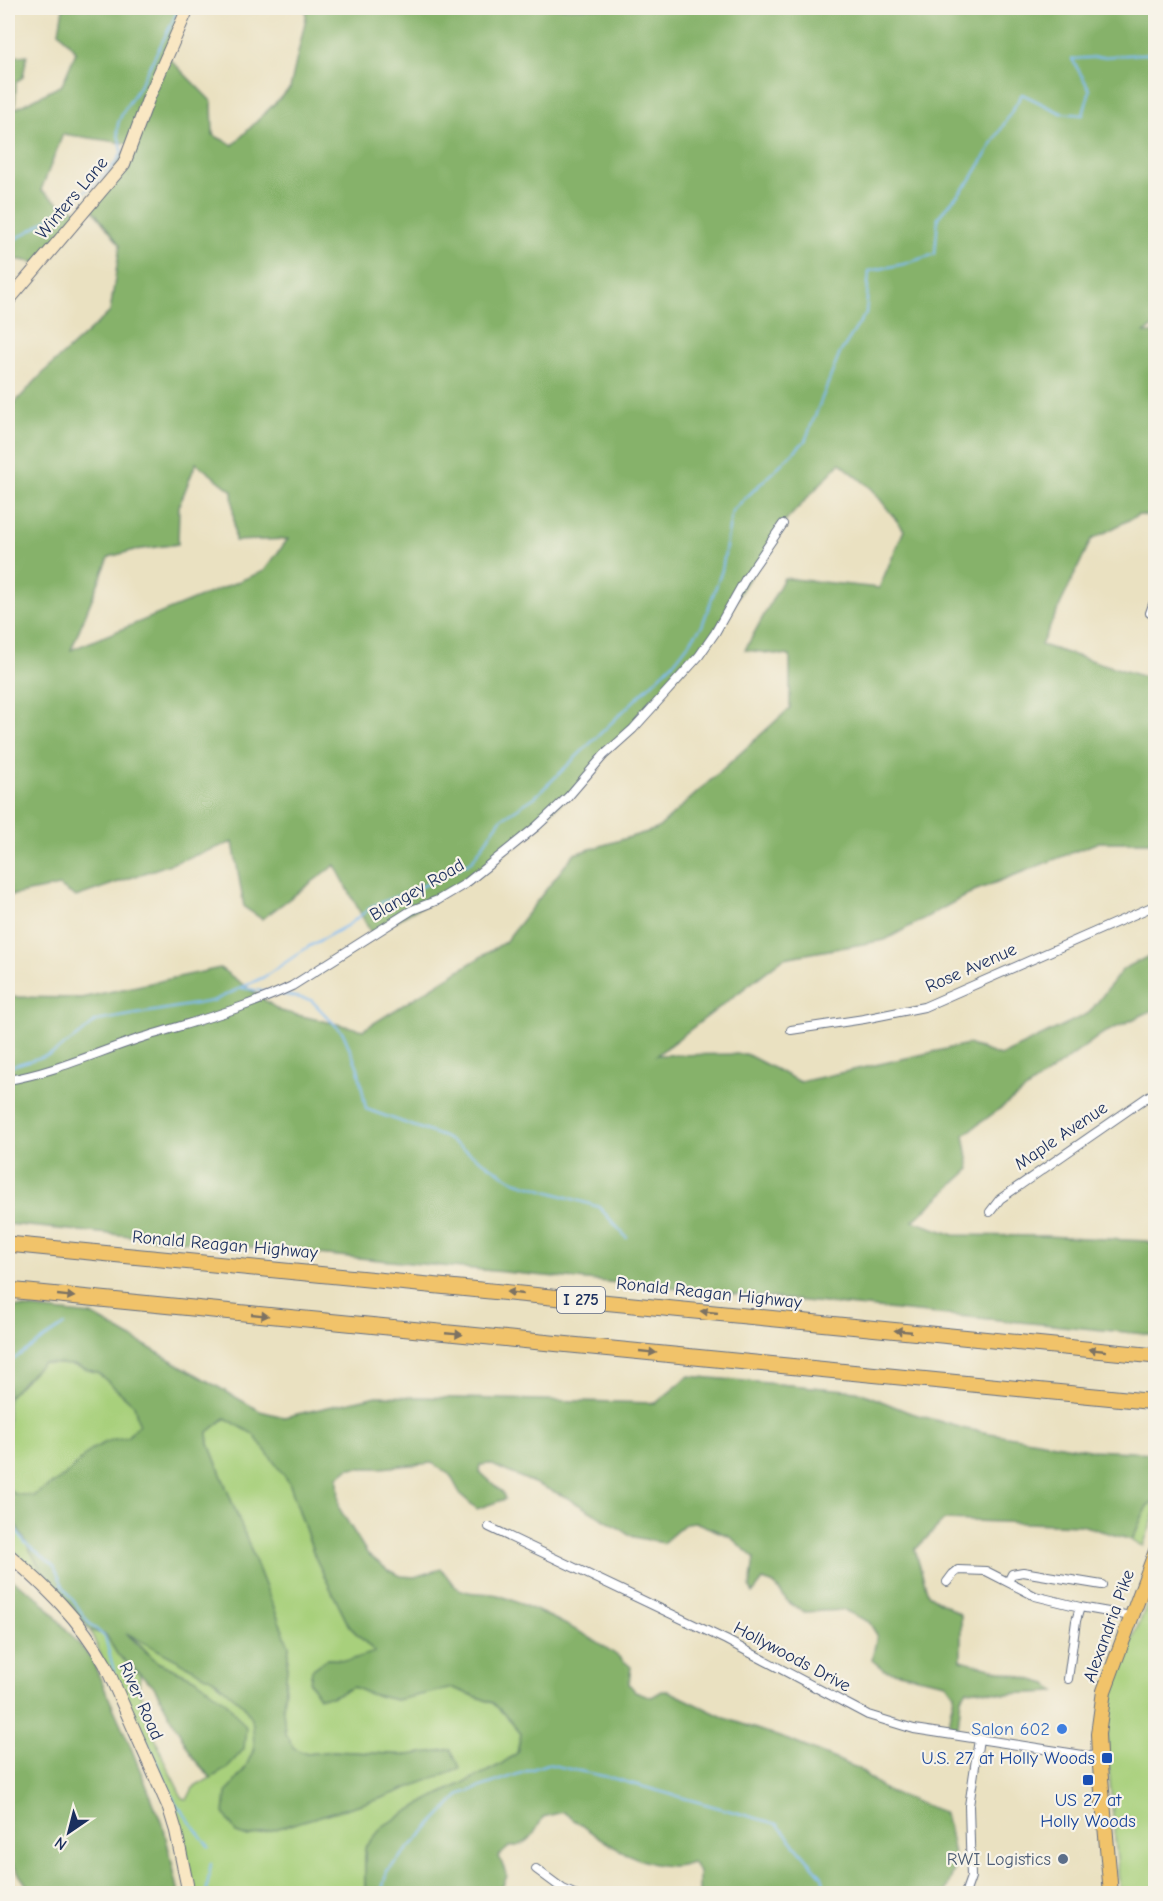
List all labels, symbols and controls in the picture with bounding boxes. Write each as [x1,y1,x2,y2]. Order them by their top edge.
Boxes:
street label: Winters Lane [32,153,112,243]
street label: Blangey Road [366,854,468,926]
street label: Rose Avenue [922,939,1020,997]
street label: Maple Avenue [1010,1097,1112,1175]
street label: Ronald Reagan Highway [131,1226,320,1264]
street label: Ronald Reagan Highway [615,1273,804,1313]
road number: I 275 [557,1287,605,1313]
one-way arrow [506,1288,525,1298]
one-way arrow [56,1291,75,1301]
one-way arrow [700,1307,719,1317]
one-way arrow [250,1310,269,1320]
one-way arrow [894,1326,913,1336]
one-way arrow [444,1329,463,1339]
one-way arrow [1088,1345,1107,1355]
one-way arrow [639,1347,658,1357]
street label: Alexandria Pike [1079,1567,1139,1685]
street label: Hollywoods Drive [730,1617,854,1697]
street label: River Road [115,1659,167,1743]
place label: Salon 602 [971,1719,1050,1740]
marker: Salon 602 [1055,1722,1069,1736]
place label: U.S. 27 at Holly Woods [921,1748,1095,1769]
marker: U.S. 27 at Holly Woods [1100,1751,1114,1765]
marker: US 27 at Holly Woods [1081,1773,1095,1787]
place label: US 27 at Holly Woods [1040,1790,1136,1832]
north arrow [39,1802,99,1862]
text: N [52,1833,70,1854]
place label: RWI Logistics [947,1849,1051,1870]
marker: RWI Logistics [1056,1852,1070,1866]

